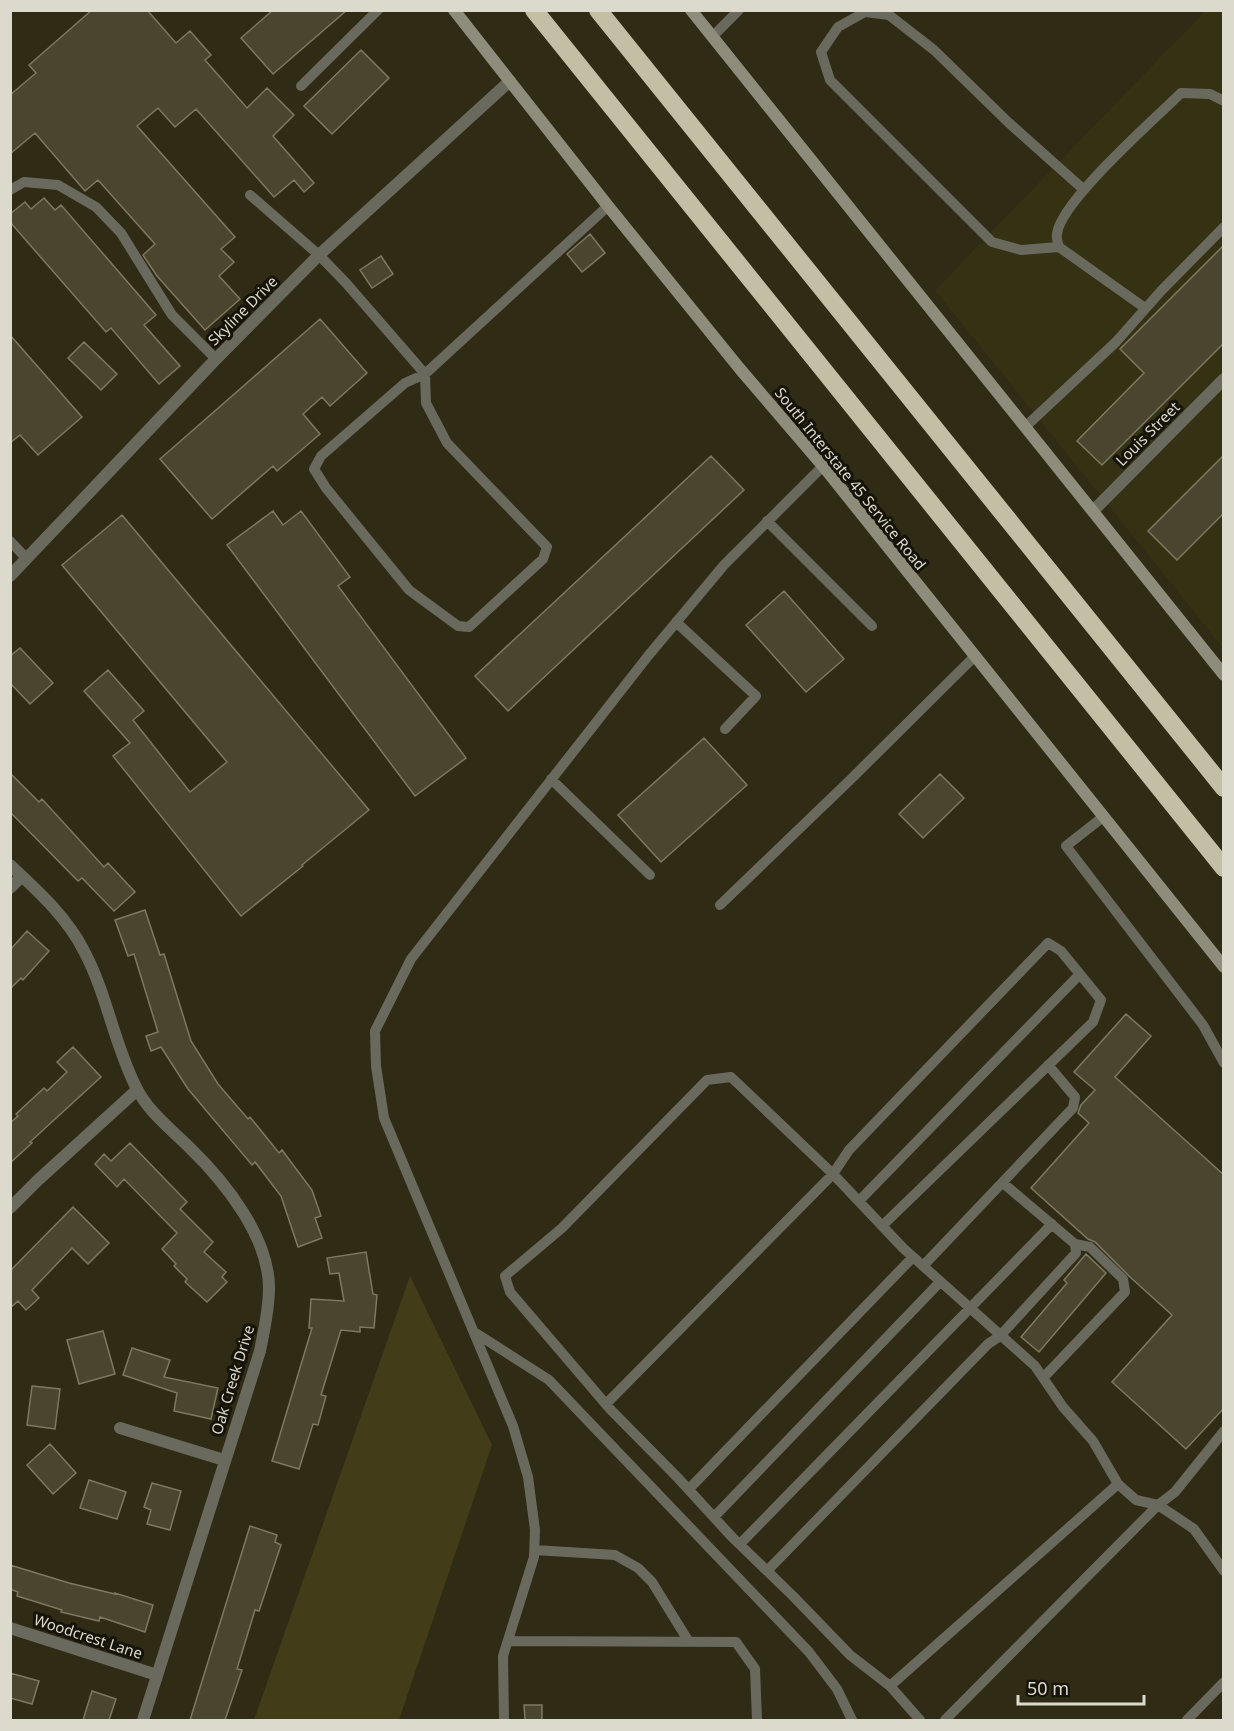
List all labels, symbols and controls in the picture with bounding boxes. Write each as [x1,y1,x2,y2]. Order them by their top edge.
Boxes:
street label: Skyline Drive [203,271,281,349]
street label: South Interstate 45 Service Road [771,383,931,574]
street label: Louis Street [1111,396,1184,470]
street label: Oak Creek Drive [206,1323,258,1437]
street label: Woodcrest Lane [31,1609,145,1663]
scale bar [1018,1668,1144,1706]
text: 50 m [1027,1676,1069,1700]

